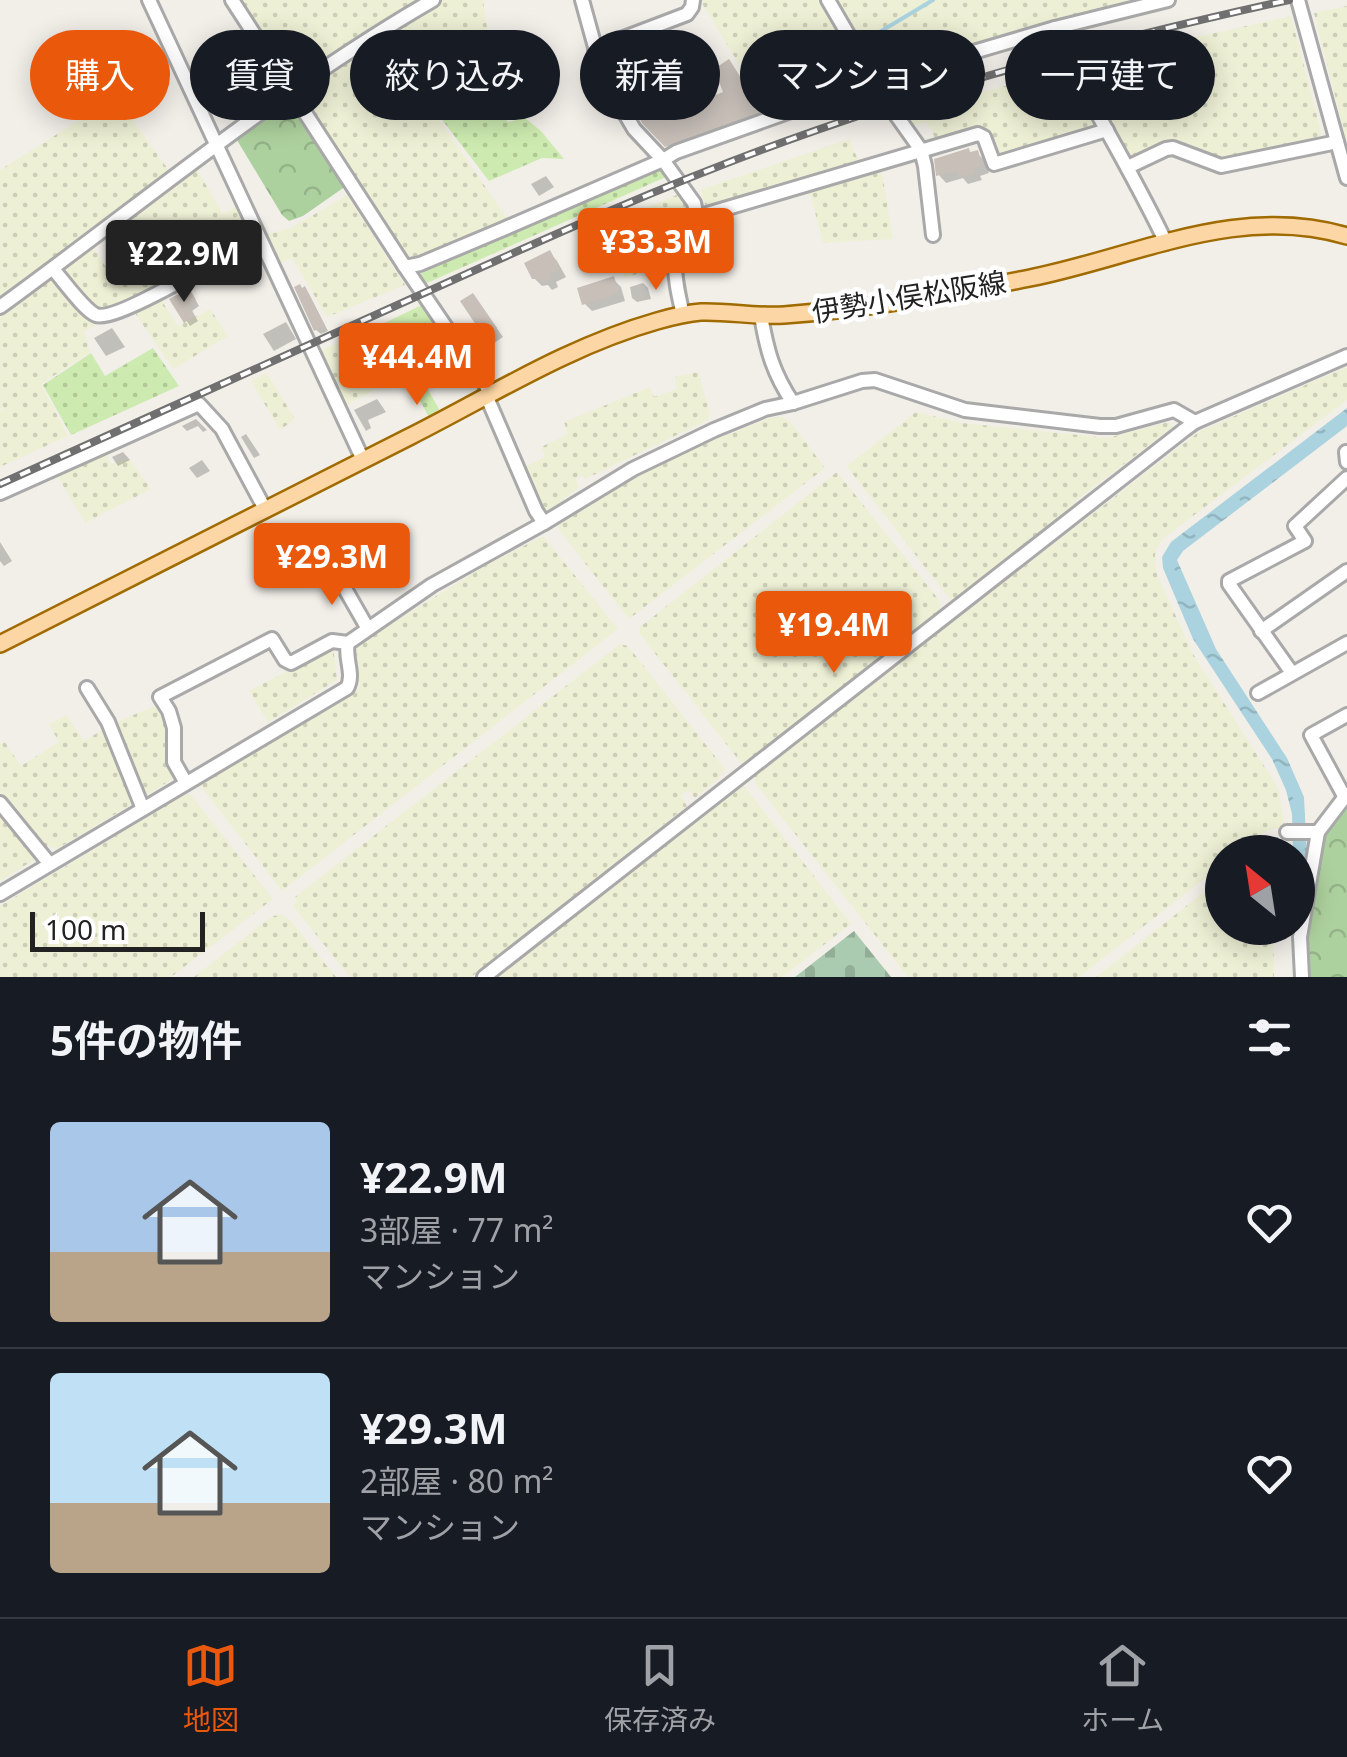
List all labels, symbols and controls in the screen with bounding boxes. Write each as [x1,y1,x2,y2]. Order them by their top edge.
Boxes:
chip: 購入 [30,30,170,120]
chip: 賃貸 [190,30,330,120]
chip: 絞り込み [350,30,560,120]
chip: 新着 [580,30,720,120]
chip: マンション [740,30,985,120]
chip: 一戸建て [1005,30,1215,120]
pin: ¥33.3M [575,208,737,293]
text: ¥33.3M [600,219,712,262]
pin: ¥22.9M [103,220,265,305]
text: ¥22.9M [128,231,240,274]
street label: 伊勢小俣松阪線 [809,262,1009,330]
pin: ¥44.4M [336,323,498,408]
text: ¥44.4M [361,334,473,377]
pin: ¥29.3M [251,523,413,608]
text: ¥29.3M [276,534,388,577]
pin: ¥19.4M [753,591,915,676]
text: ¥19.4M [778,602,890,645]
north arrow [1205,835,1315,945]
map controls [1205,835,1315,945]
scale bar [30,907,205,951]
text: 100 m [45,910,127,948]
icon: filters [1242,1010,1297,1065]
text: 5件の物件 [50,1011,242,1068]
text: ¥22.9M [360,1148,508,1205]
icon: home [130,1162,250,1282]
icon: heart [1242,1195,1297,1250]
text: 3部屋 · 77 m² [360,1208,554,1251]
text: マンション [360,1254,520,1297]
text: ¥29.3M [360,1399,508,1456]
icon: home [130,1413,250,1533]
icon: heart [1242,1446,1297,1501]
text: 2部屋 · 80 m² [360,1459,554,1502]
text: マンション [360,1505,520,1548]
tab: 地図 [183,1638,239,1738]
tab: 保存済み [604,1638,716,1738]
tab: ホーム [1081,1638,1164,1738]

